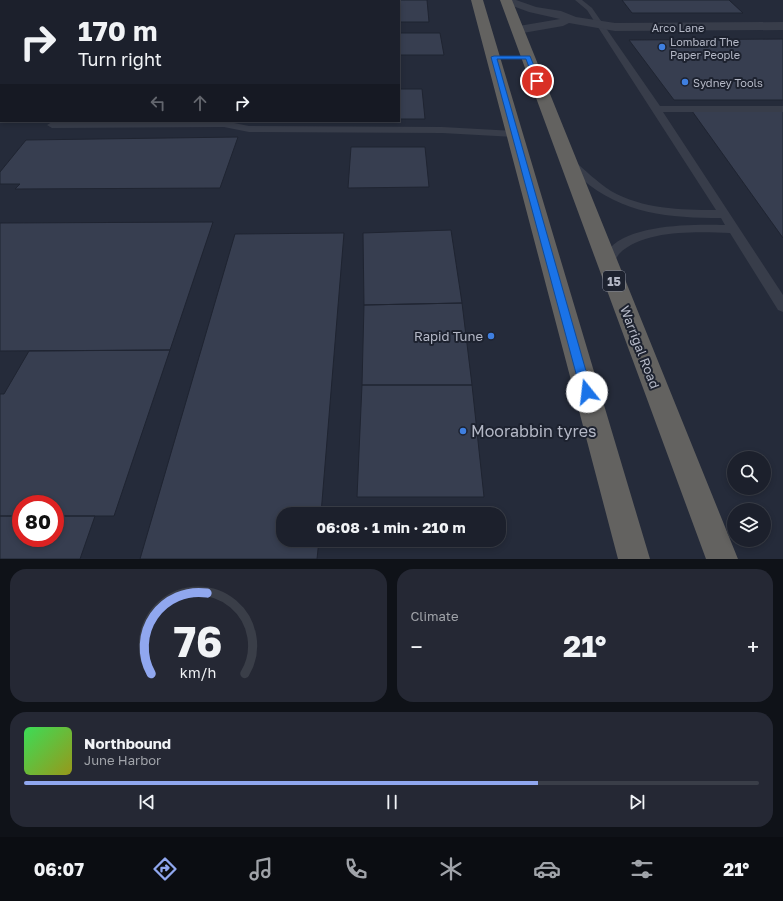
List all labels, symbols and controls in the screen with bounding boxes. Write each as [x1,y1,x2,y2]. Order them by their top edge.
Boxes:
text: 170 m [78,14,157,47]
icon: right [12,16,64,68]
street label: Arco Lane [652,21,704,34]
place label: Lombard The Paper People [670,35,740,61]
marker: Lombard The Paper People [657,42,667,52]
text: Turn right [78,48,162,70]
pin [520,64,554,98]
icon: arrive [526,70,548,92]
place label: Sydney Tools [693,76,763,89]
marker: Sydney Tools [680,77,690,87]
icon: left [147,92,169,114]
icon: ahead [189,92,211,114]
icon: right [231,92,253,114]
road number: 15 [603,271,625,291]
street label: Warrigal Road [617,303,663,391]
place label: Rapid Tune [414,328,483,344]
marker: Rapid Tune [486,331,496,341]
position arrow [566,371,608,413]
place label: Moorabbin tyres [471,421,596,441]
marker: Moorabbin tyres [458,426,468,436]
map controls [727,451,771,547]
button: search [727,451,771,495]
speed limit sign: 80 [12,495,64,547]
button: layers [727,503,771,547]
text: 06:08 · 1 min · 210 m [316,518,466,536]
text: Climate [411,608,458,624]
text: 76 [174,615,223,665]
text: 21° [563,628,606,664]
text: − [411,633,423,660]
text: + [747,633,759,660]
text: km/h [180,663,216,680]
text: Northbound [84,734,171,752]
text: June Harbor [84,752,161,768]
icon: previous [136,791,158,813]
icon: pause [381,791,403,813]
icon: next [626,791,648,813]
icon: directions [151,855,179,883]
icon: music [247,855,275,883]
icon: phone [342,855,370,883]
icon: climate [437,855,465,883]
icon: car [533,855,561,883]
icon: filters [628,855,656,883]
text: 06:07 [34,858,84,880]
text: 21° [723,858,749,880]

